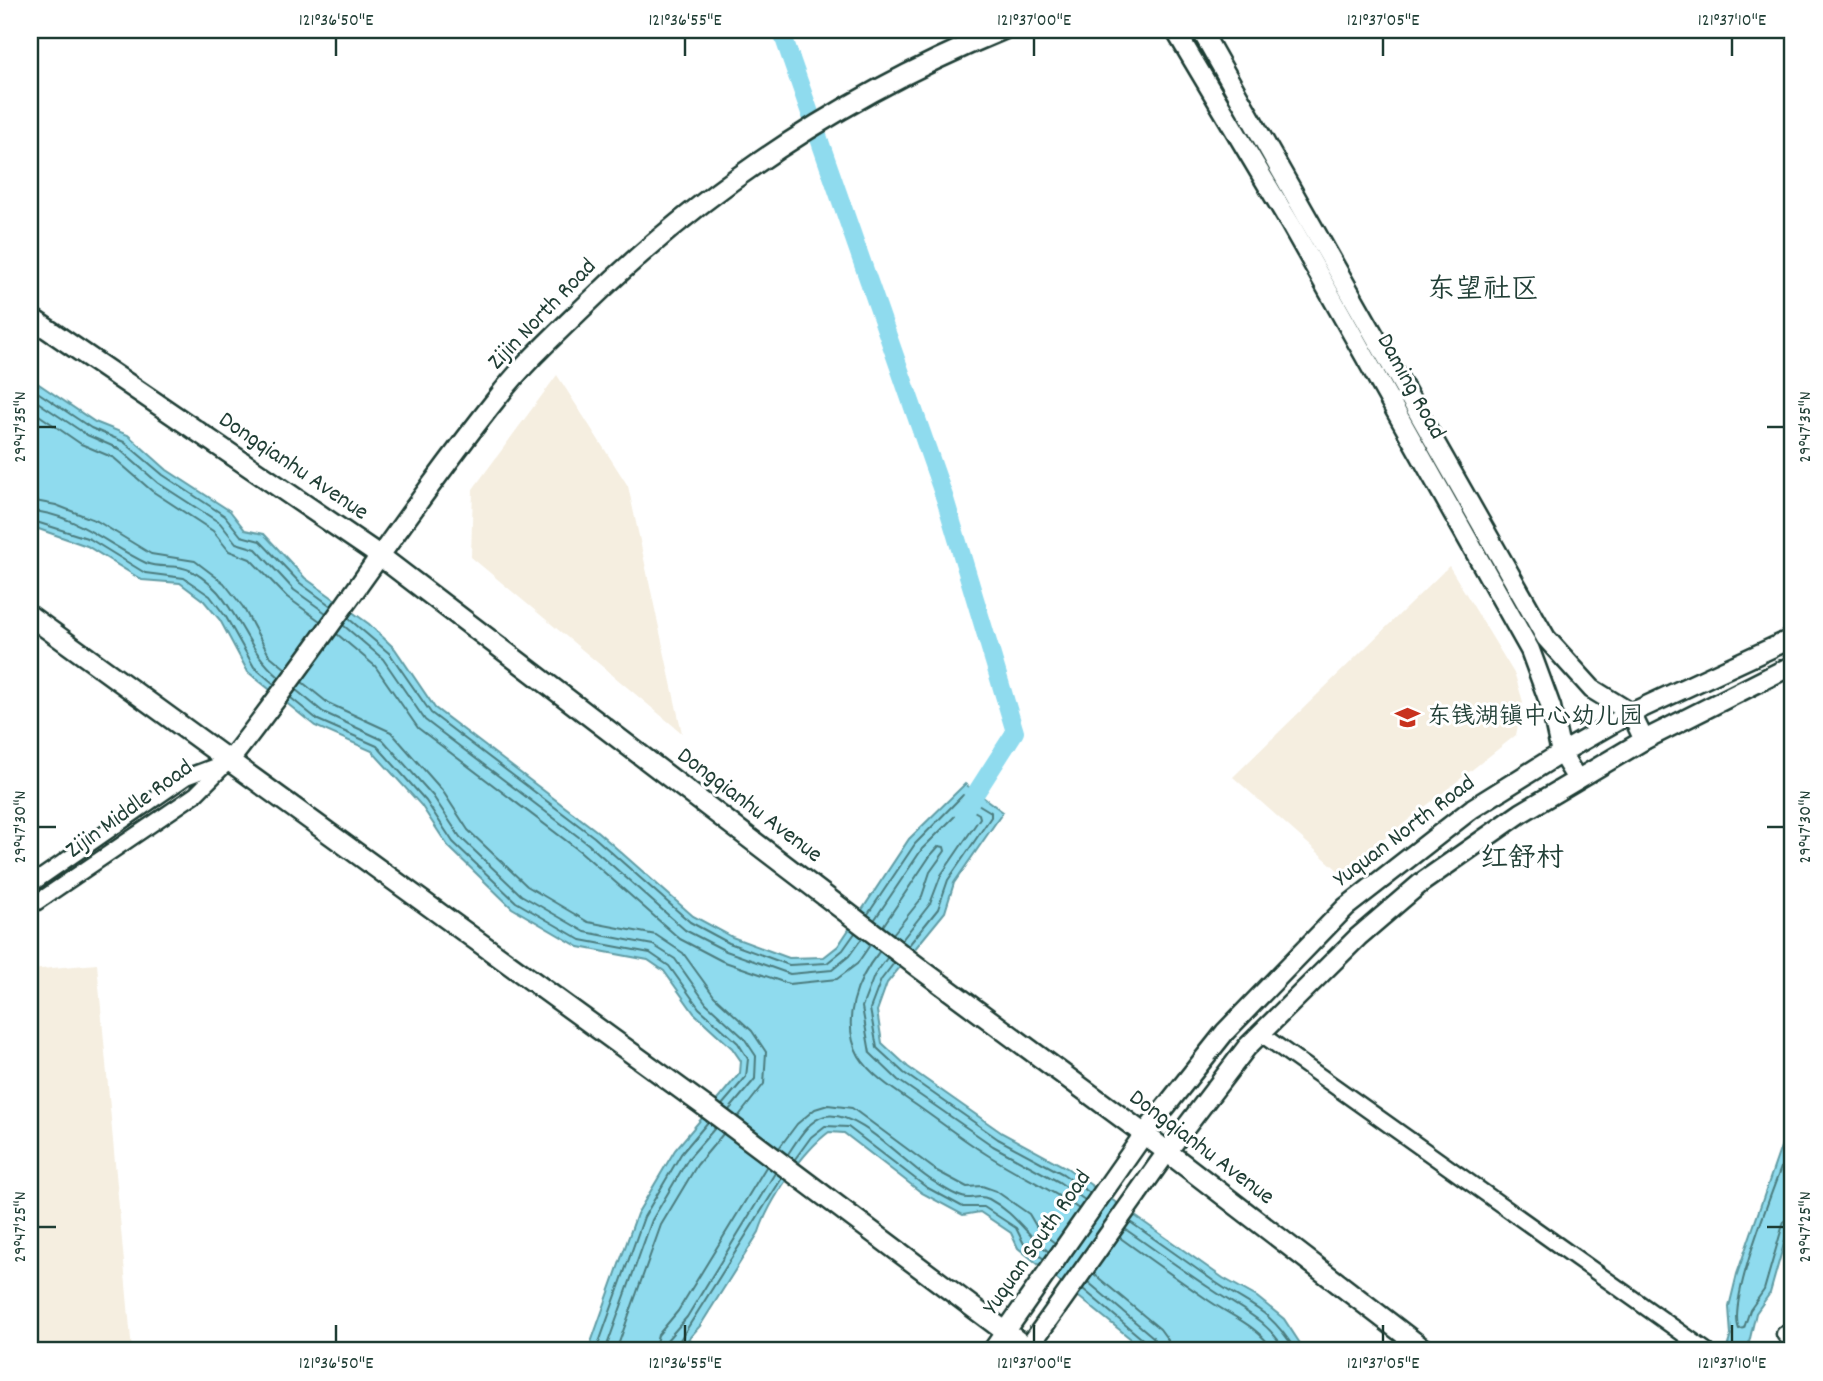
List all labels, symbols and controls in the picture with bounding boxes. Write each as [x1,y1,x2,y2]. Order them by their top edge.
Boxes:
text: 121°36'50"E [299,9,373,34]
text: 121°36'55"E [648,9,722,34]
text: 121°37'00"E [997,9,1071,34]
text: 121°37'05"E [1347,9,1419,34]
text: 121°37'10"E [1698,9,1766,34]
street label: Zijin North Road [481,251,605,379]
district label: 东望社区 [1427,272,1539,312]
street label: Daming Road [1367,328,1453,446]
text: 29°47'35"N [9,391,34,463]
text: 29°47'35"N [1794,391,1819,463]
street label: Dongqianhu Avenue [211,404,375,530]
place label: 东钱湖镇中心幼儿园 [1427,701,1643,735]
school or university icon: 东钱湖镇中心幼儿园 [1393,704,1421,732]
street label: Dongqianhu Avenue [669,740,829,872]
street label: Zijin Middle Road [59,752,201,868]
street label: Yuquan North Road [1327,767,1483,897]
text: 29°47'30"N [9,791,34,863]
text: 29°47'30"N [1794,791,1819,863]
district label: 红舒村 [1480,841,1564,881]
street label: Dongqianhu Avenue [1121,1082,1281,1214]
street label: Yuquan South Road [975,1164,1101,1322]
text: 29°47'25"N [9,1191,34,1263]
text: 29°47'25"N [1794,1191,1819,1263]
text: 121°36'50"E [299,1352,373,1377]
text: 121°36'55"E [648,1352,722,1377]
text: 121°37'00"E [997,1352,1071,1377]
text: 121°37'05"E [1347,1352,1419,1377]
text: 121°37'10"E [1698,1352,1766,1377]

